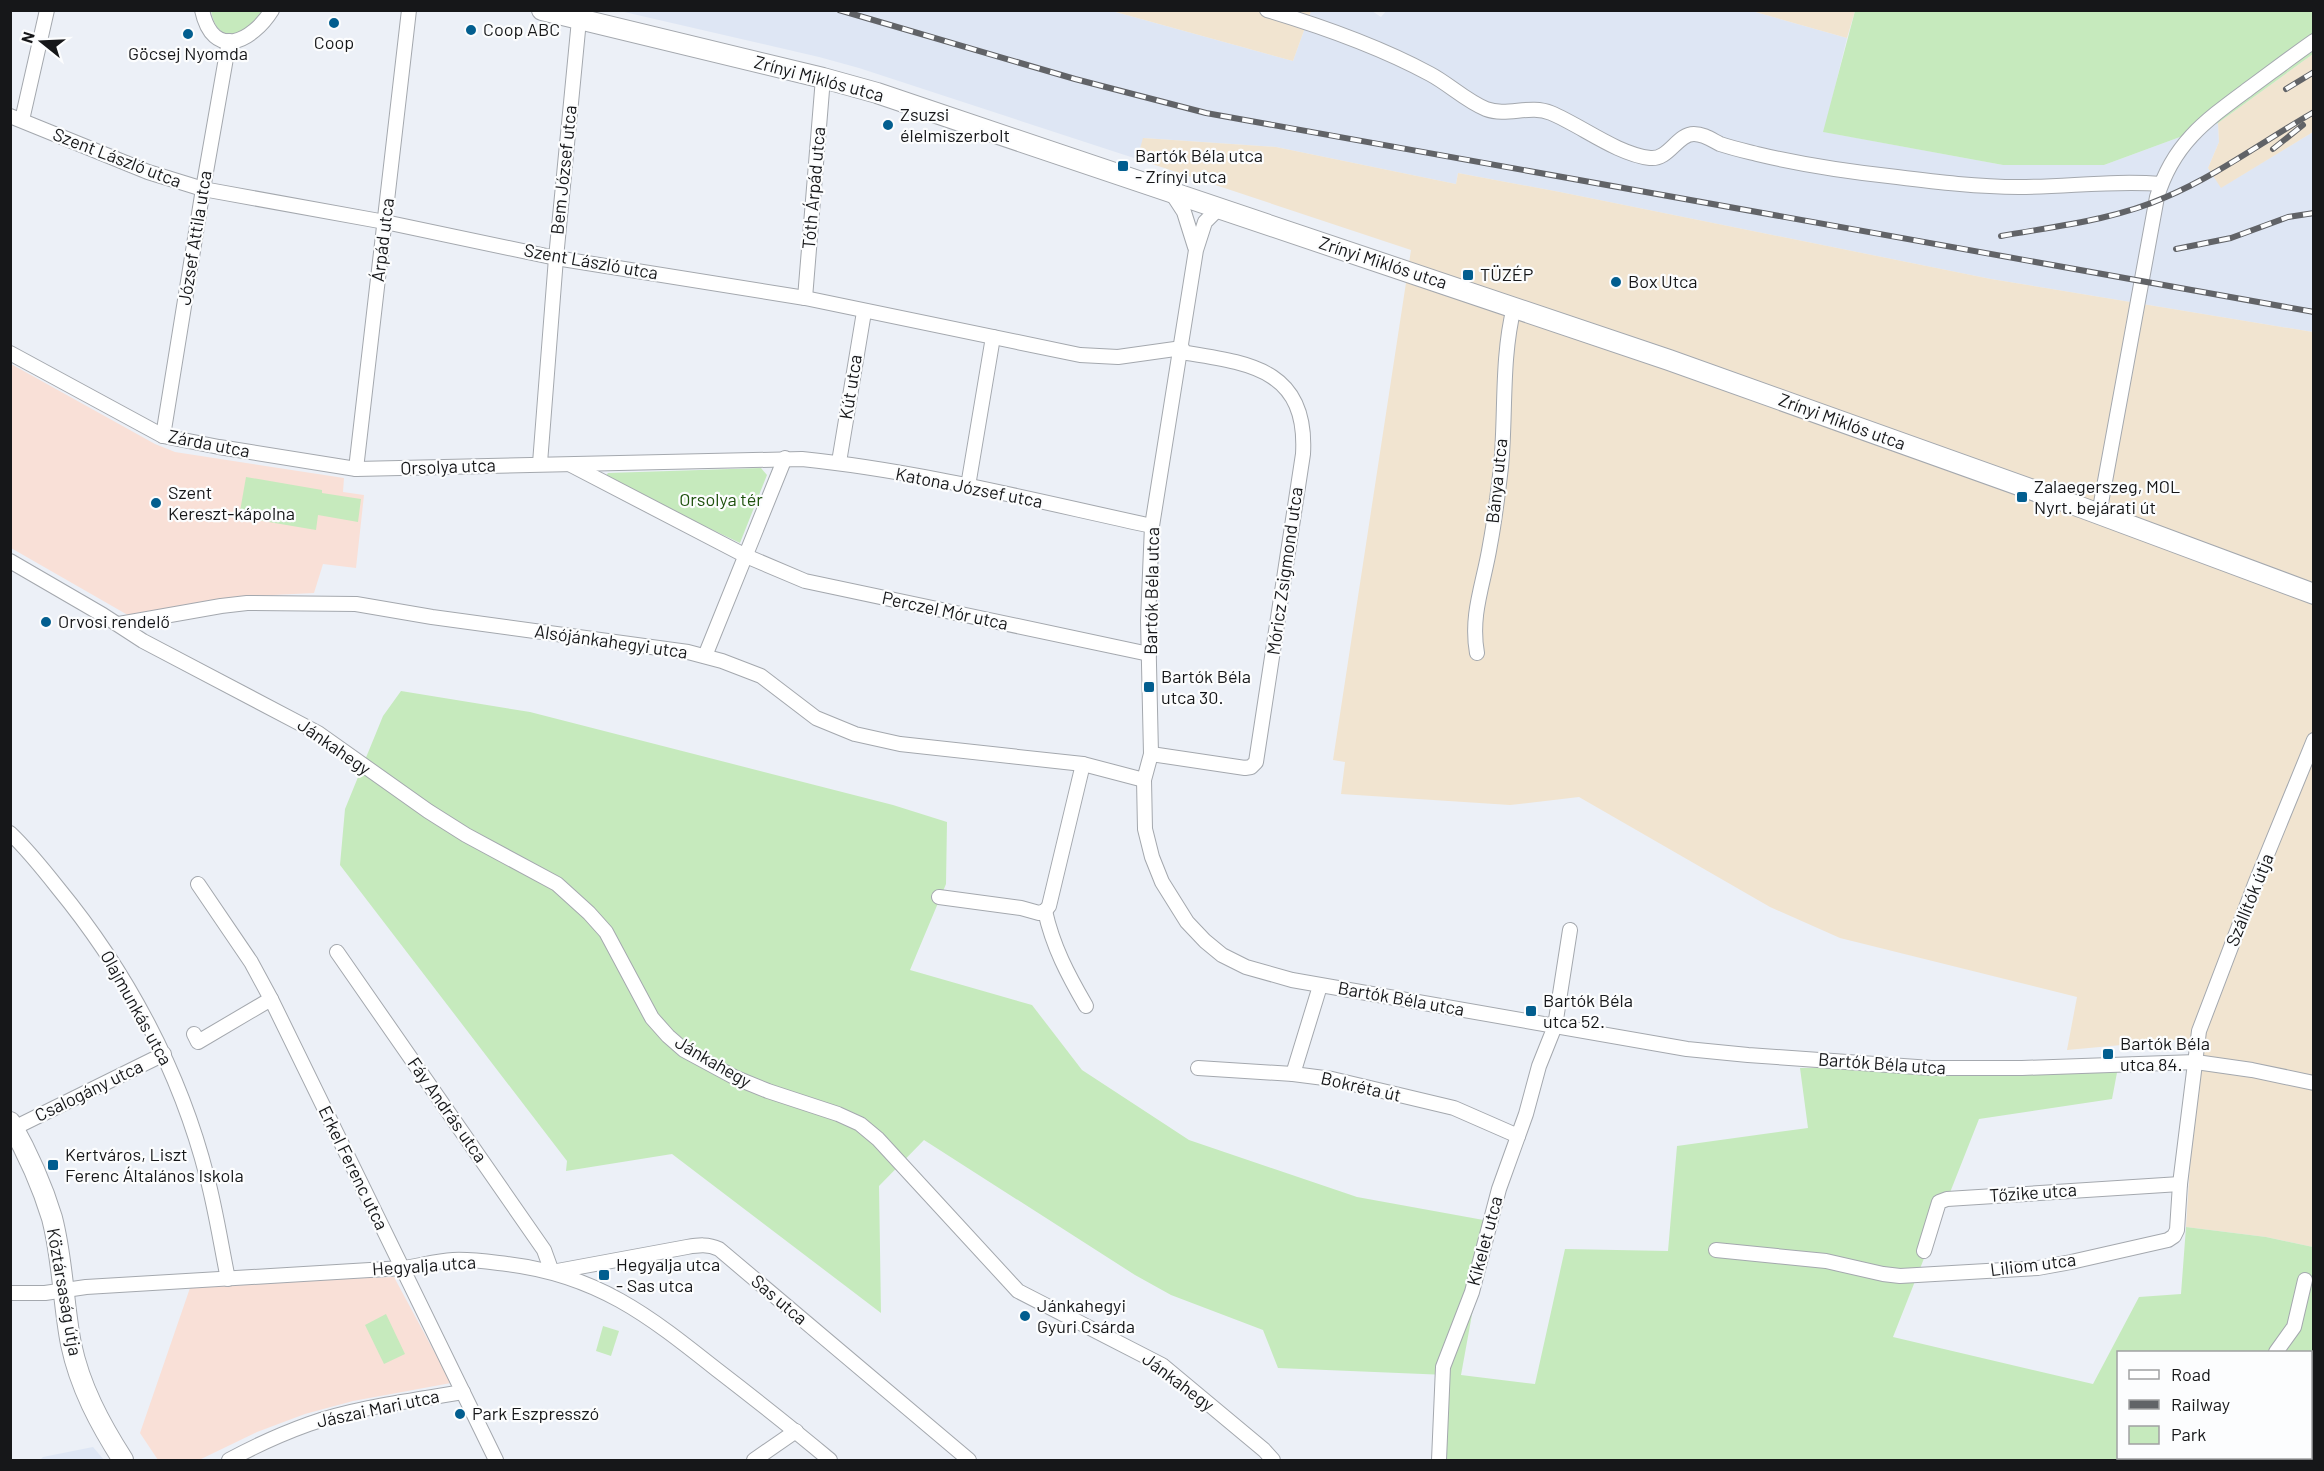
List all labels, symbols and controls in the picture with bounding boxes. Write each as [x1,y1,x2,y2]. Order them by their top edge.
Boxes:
north arrow [12,12,72,72]
marker: Coop [327,16,341,30]
place label: Coop ABC [483,18,560,40]
marker: Coop ABC [464,23,478,37]
marker: Göcsej Nyomda [181,27,195,41]
text: N [17,29,38,45]
place label: Coop [314,31,354,53]
place label: Göcsej Nyomda [128,42,248,64]
street label: Zrínyi Miklós utca [752,50,886,106]
place label: Zsuzsi élelmiszerbolt [900,103,1010,146]
street label: Bem József utca [545,104,581,236]
marker: Zsuzsi élelmiszerbolt [881,118,895,132]
street label: Szent László utca [50,122,185,192]
street label: Tóth Árpád utca [797,126,829,250]
place label: Bartók Béla utca - Zrínyi utca [1135,144,1263,187]
marker: Bartók Béla utca - Zrínyi utca [1116,159,1130,173]
street label: József Attila utca [173,169,216,307]
street label: Árpád utca [366,197,398,283]
street label: Zrínyi Miklós utca [1317,231,1450,293]
street label: Szent László utca [522,238,660,284]
place label: TÜZÉP [1480,263,1533,285]
marker: TÜZÉP [1461,268,1475,282]
place label: Box Utca [1628,270,1698,292]
marker: Box Utca [1609,275,1623,289]
street label: Kút utca [834,353,866,421]
street label: Zrínyi Miklós utca [1776,388,1909,454]
street label: Zárda utca [167,424,252,462]
street label: Bánya utca [1481,437,1511,524]
street label: Orsolya utca [400,453,496,479]
street label: Katona József utca [894,462,1045,512]
place label: Zalaegerszeg, MOL Nyrt. bejárati út [2034,475,2180,518]
place label: Szent Kereszt-kápolna [168,481,295,524]
street label: Móricz Zsigmond utca [1261,485,1307,656]
park label: Orsolya tér [679,488,763,510]
marker: Zalaegerszeg, MOL Nyrt. bejárati út [2015,490,2029,504]
marker: Szent Kereszt-kápolna [149,496,163,510]
street label: Bartók Béla utca [1139,527,1163,655]
street label: Perczel Mór utca [880,586,1010,634]
place label: Orvosi rendelő [58,610,170,632]
marker: Orvosi rendelő [39,615,53,629]
street label: Alsójánkahegyi utca [533,619,689,663]
place label: Bartók Béla utca 30. [1161,665,1251,708]
marker: Bartók Béla utca 30. [1142,680,1156,694]
street label: Jánkahegy [294,713,375,779]
street label: Szállítók útja [2220,850,2278,949]
street label: Olajmunkás utca [96,946,178,1069]
street label: Bartók Béla utca [1336,976,1466,1020]
place label: Bartók Béla utca 52. [1543,989,1633,1032]
marker: Bartók Béla utca 52. [1524,1004,1538,1018]
street label: Jánkahegy [671,1031,756,1092]
place label: Bartók Béla utca 84. [2120,1032,2210,1075]
marker: Bartók Béla utca 84. [2101,1047,2115,1061]
street label: Bartók Béla utca [1817,1048,1947,1078]
street label: Fáy András utca [403,1053,492,1166]
street label: Csalogány utca [31,1054,146,1126]
street label: Bokréta út [1319,1066,1403,1106]
street label: Erkel Ferenc utca [314,1102,394,1233]
place label: Kertváros, Liszt Ferenc Általános Iskola [65,1143,244,1186]
marker: Kertváros, Liszt Ferenc Általános Iskola [46,1158,60,1172]
street label: Tőzike utca [1988,1178,2077,1206]
street label: Kikelet utca [1461,1193,1507,1288]
street label: Köztársaság útja [43,1226,87,1357]
street label: Liliom utca [1989,1248,2077,1280]
street label: Hegyalja utca [371,1250,477,1280]
place label: Hegyalja utca - Sas utca [616,1253,720,1296]
marker: Hegyalja utca - Sas utca [597,1268,611,1282]
street label: Sas utca [747,1269,812,1329]
place label: Jánkahegyi Gyuri Csárda [1037,1294,1135,1337]
marker: Jánkahegyi Gyuri Csárda [1018,1309,1032,1323]
street label: Jánkahegy [1138,1347,1219,1415]
legend [2117,1351,2312,1459]
text: Road [2171,1363,2211,1385]
street label: Jászai Mari utca [314,1384,441,1432]
text: Railway [2171,1393,2230,1415]
place label: Park Eszpresszó [472,1402,599,1424]
marker: Park Eszpresszó [453,1407,467,1421]
text: Park [2171,1423,2206,1445]

